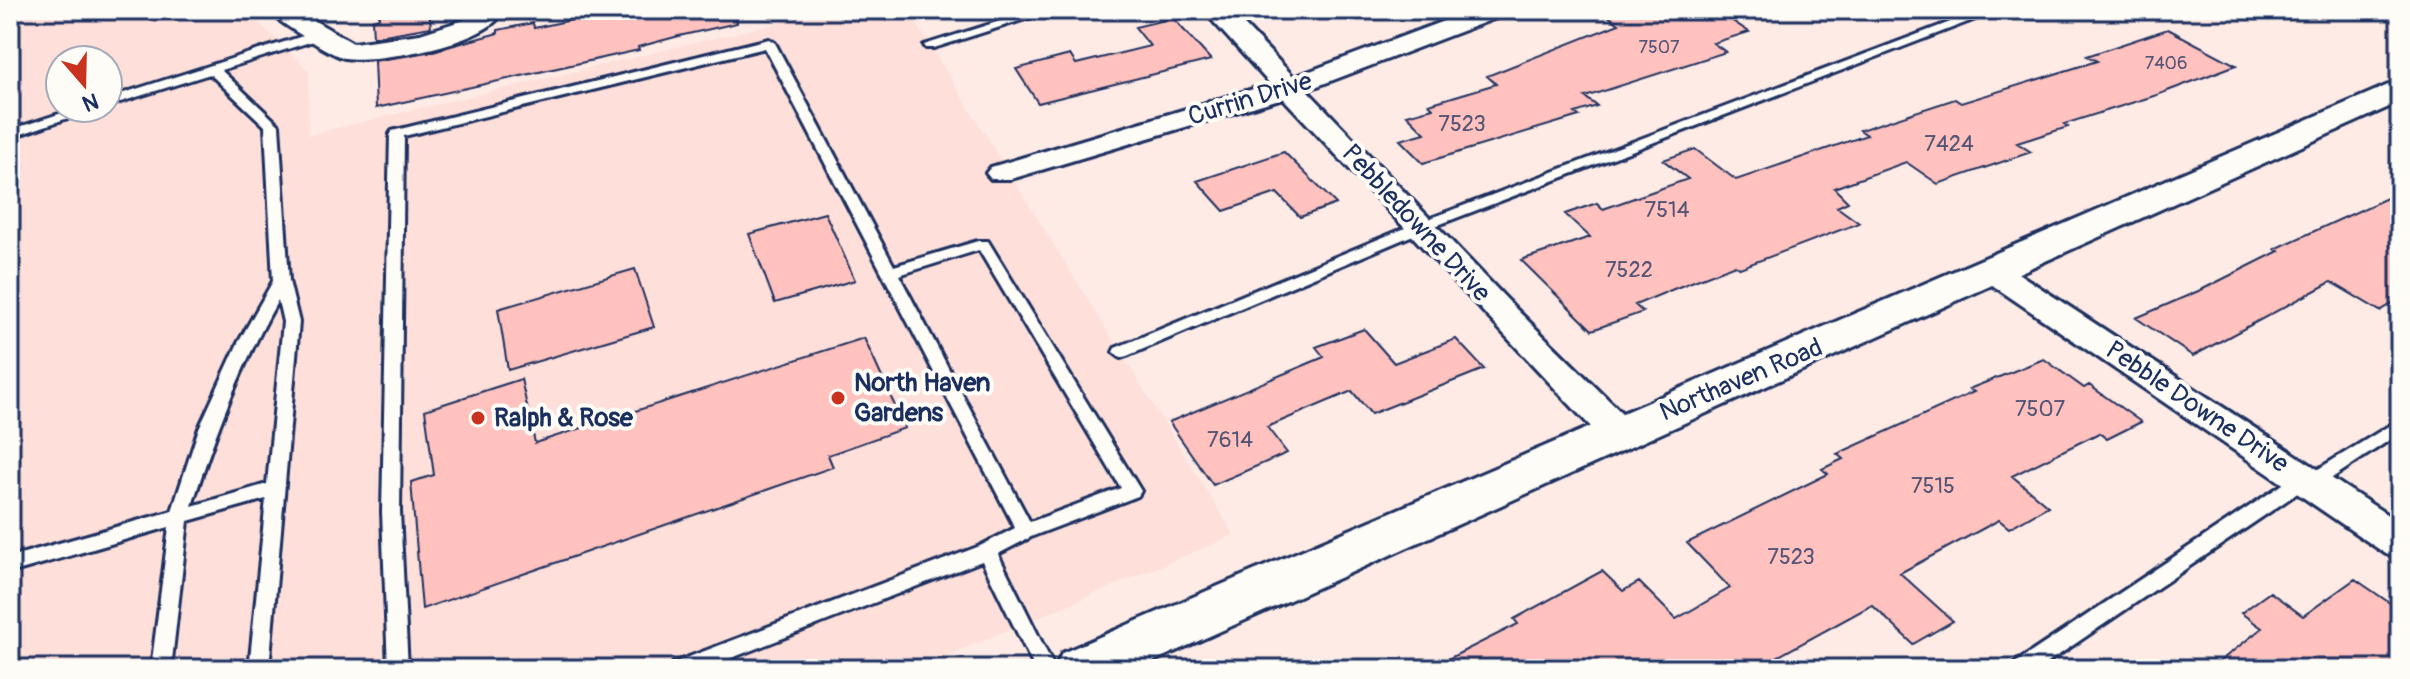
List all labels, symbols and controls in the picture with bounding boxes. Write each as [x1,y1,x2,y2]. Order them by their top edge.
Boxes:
house number: 7507 [1638,36,1680,59]
north arrow [44,44,124,124]
house number: 7406 [2145,52,2187,75]
street label: Currin Drive [1184,65,1316,133]
text: N [79,86,102,118]
house number: 7523 [1438,110,1486,138]
house number: 7424 [1924,130,1974,158]
street label: Pebbledowne Drive [1335,138,1497,309]
house number: 7514 [1645,196,1690,224]
house number: 7522 [1605,256,1653,284]
street label: Northaven Road [1655,331,1827,429]
street label: Pebble Downe Drive [2100,334,2295,480]
place label: North Haven Gardens [854,367,991,429]
marker: North Haven Gardens [829,389,847,407]
house number: 7507 [2015,395,2065,423]
place label: Ralph & Rose [494,402,634,434]
marker: Ralph & Rose [469,409,487,427]
house number: 7614 [1207,426,1253,454]
house number: 7515 [1911,472,1955,500]
house number: 7523 [1767,543,1815,571]

